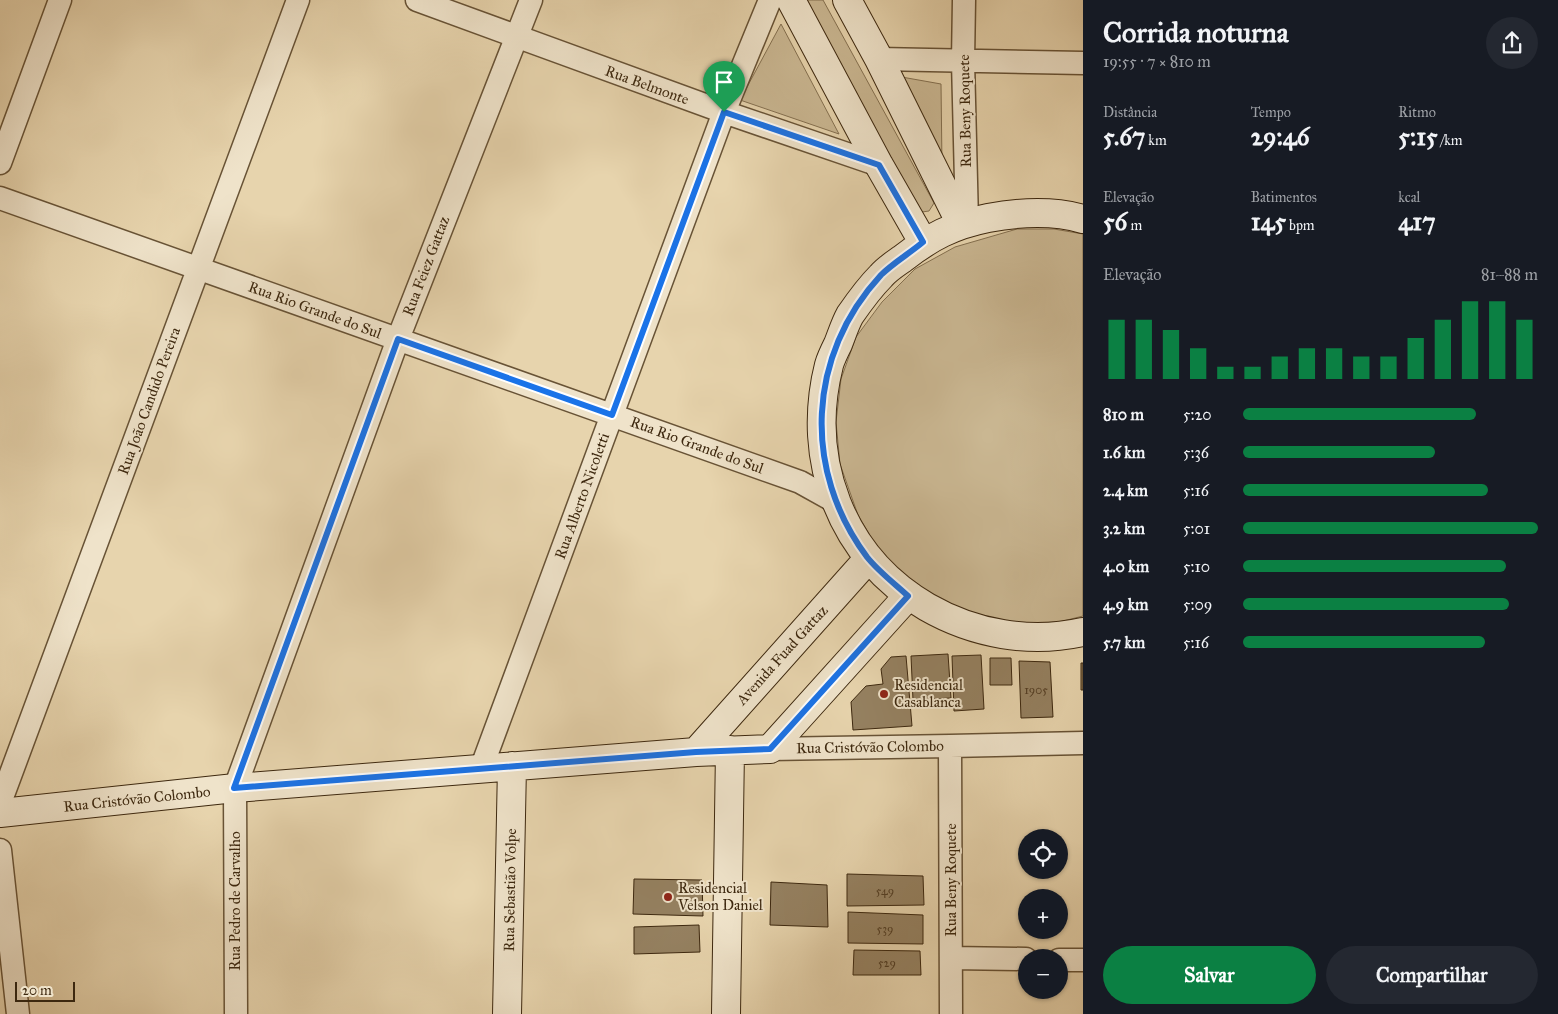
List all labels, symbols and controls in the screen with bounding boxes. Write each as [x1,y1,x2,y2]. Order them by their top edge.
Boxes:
text: Corrida noturna [1103,15,1289,50]
button: share [1486,17,1538,69]
text: 19:55 · 7 × 810 m [1103,52,1211,71]
street label: Rua Beny Roquete [955,54,976,168]
street label: Rua Belmonte [603,61,691,109]
pin [703,61,745,112]
icon: arrive [710,68,738,96]
text: Distância [1103,104,1157,121]
text: Tempo [1251,104,1291,121]
text: Ritmo [1398,104,1436,121]
text: 5.67 [1103,121,1145,152]
text: 29:46 [1251,121,1309,152]
text: 5:15 [1398,121,1438,152]
text: km [1145,132,1167,149]
text: /km [1438,132,1463,149]
text: Elevação [1103,189,1154,206]
text: Batimentos [1251,189,1317,206]
text: kcal [1398,189,1420,206]
text: 56 [1103,206,1127,237]
text: 145 [1251,206,1286,237]
text: 417 [1398,206,1435,237]
street label: Rua Feiez Gattaz [399,214,453,318]
text: m [1127,217,1142,234]
text: bpm [1286,217,1315,234]
text: Elevação [1103,265,1161,284]
text: 81–88 m [1481,265,1538,284]
street label: Rua Rio Grande do Sul [246,277,385,343]
street label: Rua João Candido Pereira [114,324,185,478]
text: 810 m [1103,405,1144,424]
text: 5:20 [1183,405,1212,424]
street label: Rua Rio Grande do Sul [628,412,767,478]
street label: Rua Alberto Nicoletti [551,430,613,562]
text: 1.6 km [1103,443,1145,462]
text: 5:36 [1183,443,1209,462]
text: 2.4 km [1103,481,1148,500]
text: 5:16 [1183,481,1209,500]
text: 3.2 km [1103,519,1145,538]
text: 5:01 [1183,519,1210,538]
text: 4.0 km [1103,557,1149,576]
text: 5:10 [1183,557,1210,576]
text: 4.9 km [1103,595,1149,614]
text: 5:09 [1183,595,1212,614]
street label: Avenida Fuad Gattaz [732,601,832,709]
text: 5.7 km [1103,633,1145,652]
text: 5:16 [1183,633,1209,652]
place label: Residencial Casablanca [894,676,964,711]
house number: 1905 [1024,683,1048,697]
marker: Residencial Casablanca [878,688,890,700]
street label: Rua Cristóvão Colombo [796,737,944,757]
street label: Rua Cristóvão Colombo [63,782,212,816]
street label: Rua Beny Roquete [942,823,961,937]
street label: Rua Sebastião Volpe [500,828,520,952]
map controls [1018,829,1068,999]
button: locate [1018,829,1068,879]
street label: Rua Pedro de Carvalho [226,831,244,971]
place label: Residencial Velson Daniel [677,879,764,914]
house number: 549 [876,884,894,898]
button: + [1018,889,1068,939]
marker: Residencial Velson Daniel [662,891,674,903]
house number: 539 [877,922,893,936]
button: Salvar [1103,946,1316,1004]
button: Compartilhar [1326,946,1538,1004]
button: − [1018,949,1068,999]
house number: 529 [878,956,896,970]
scale bar [15,979,75,1002]
text: 20 m [22,982,52,999]

